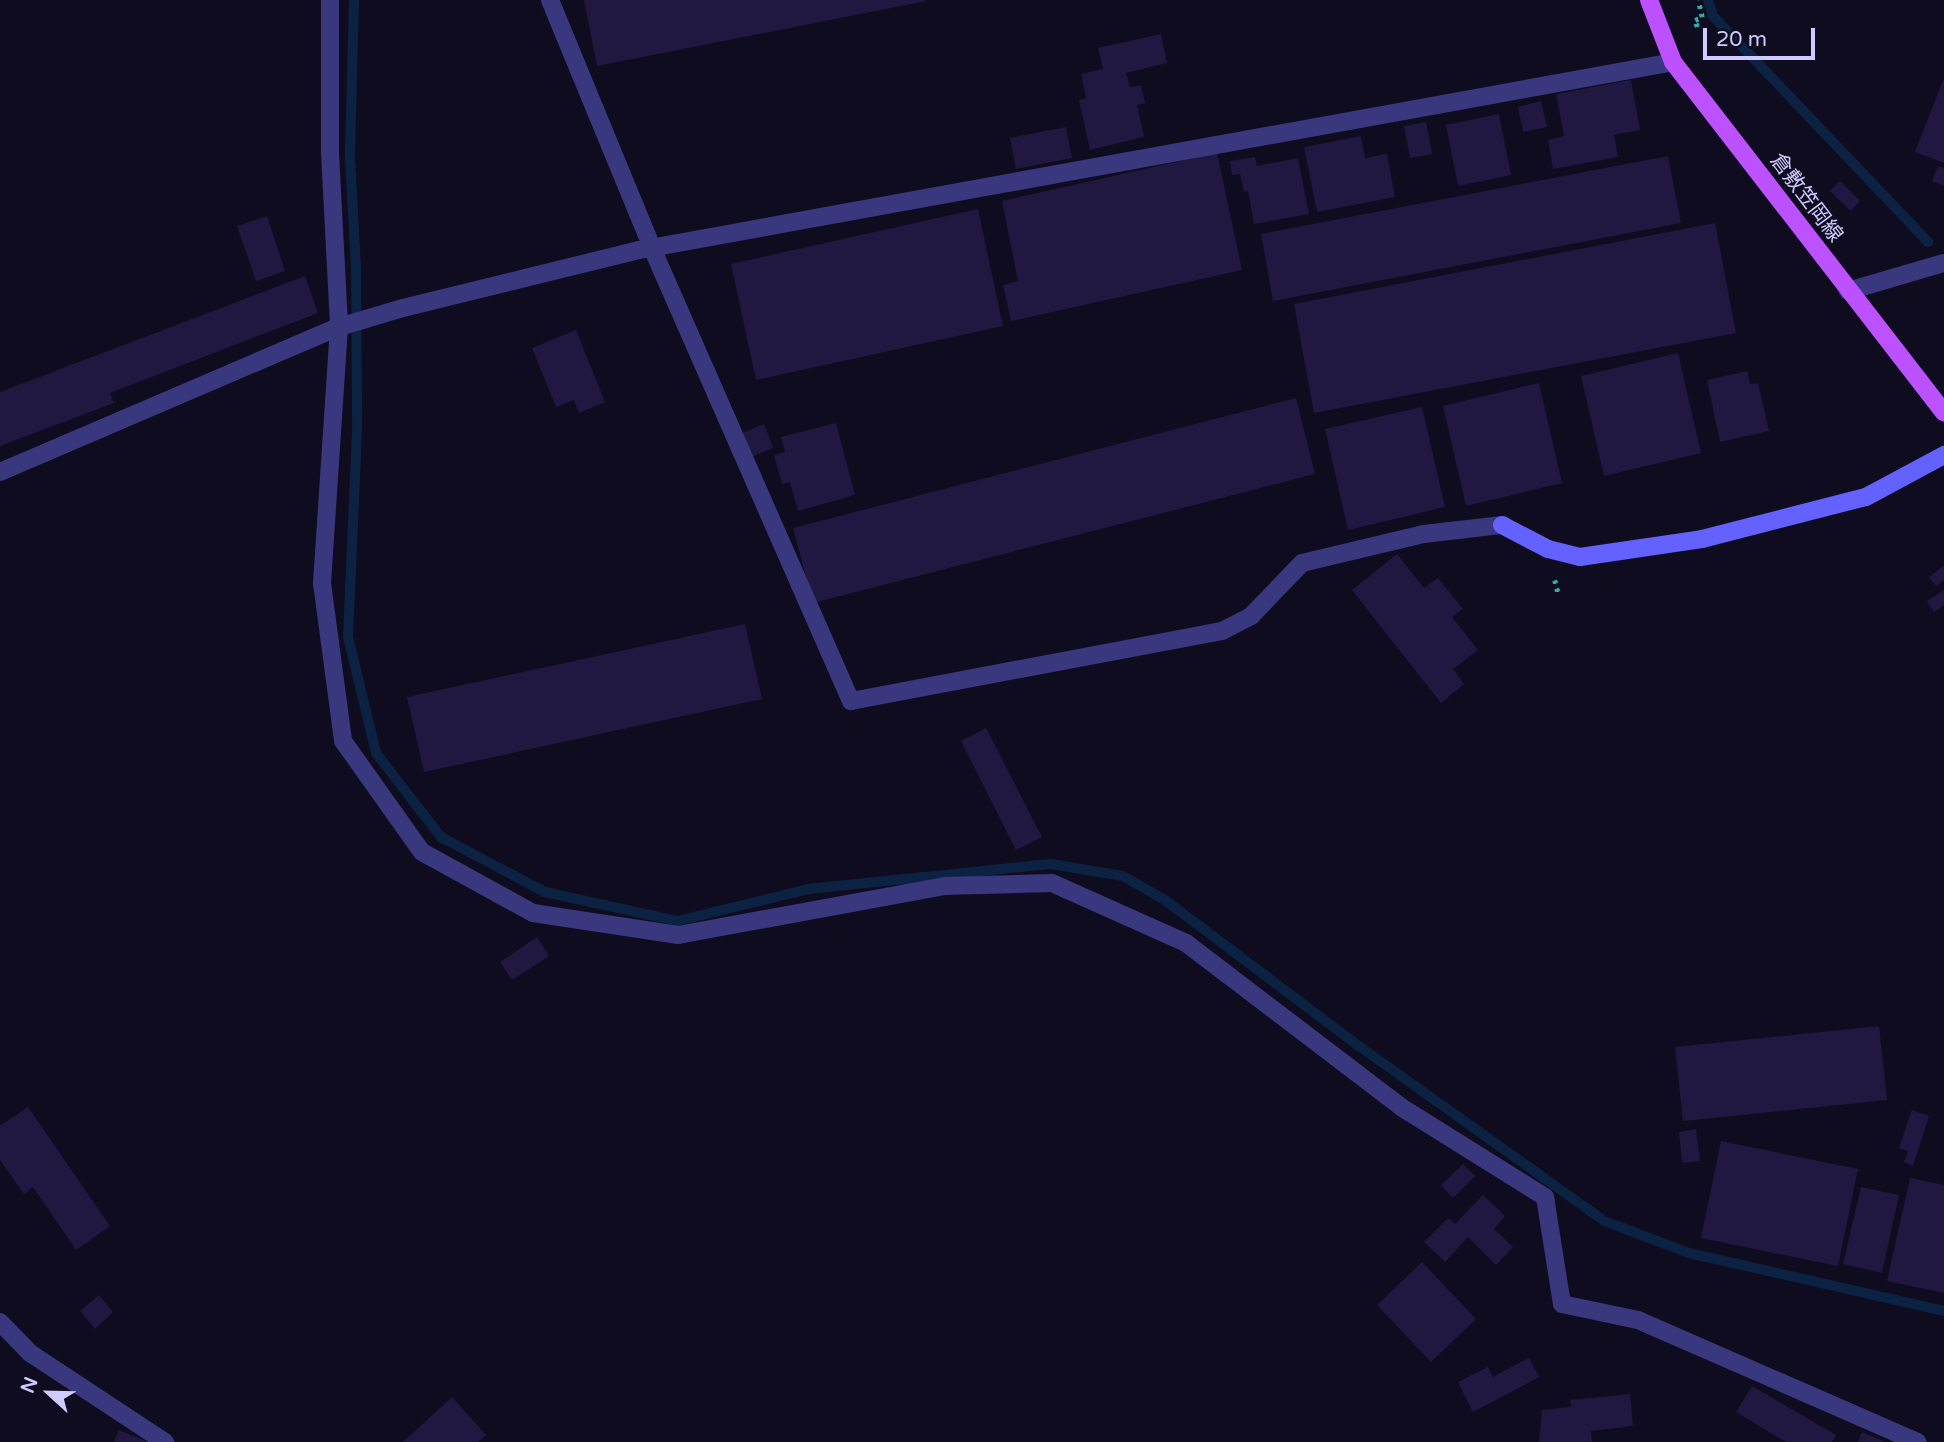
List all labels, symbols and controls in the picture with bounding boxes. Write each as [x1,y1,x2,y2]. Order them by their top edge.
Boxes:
scale bar [1706,14,1818,58]
text: 20 m [1716,27,1767,52]
street label: 倉敷笠岡線 [1764,148,1848,248]
north arrow [14,1358,84,1428]
text: N [16,1374,43,1396]

